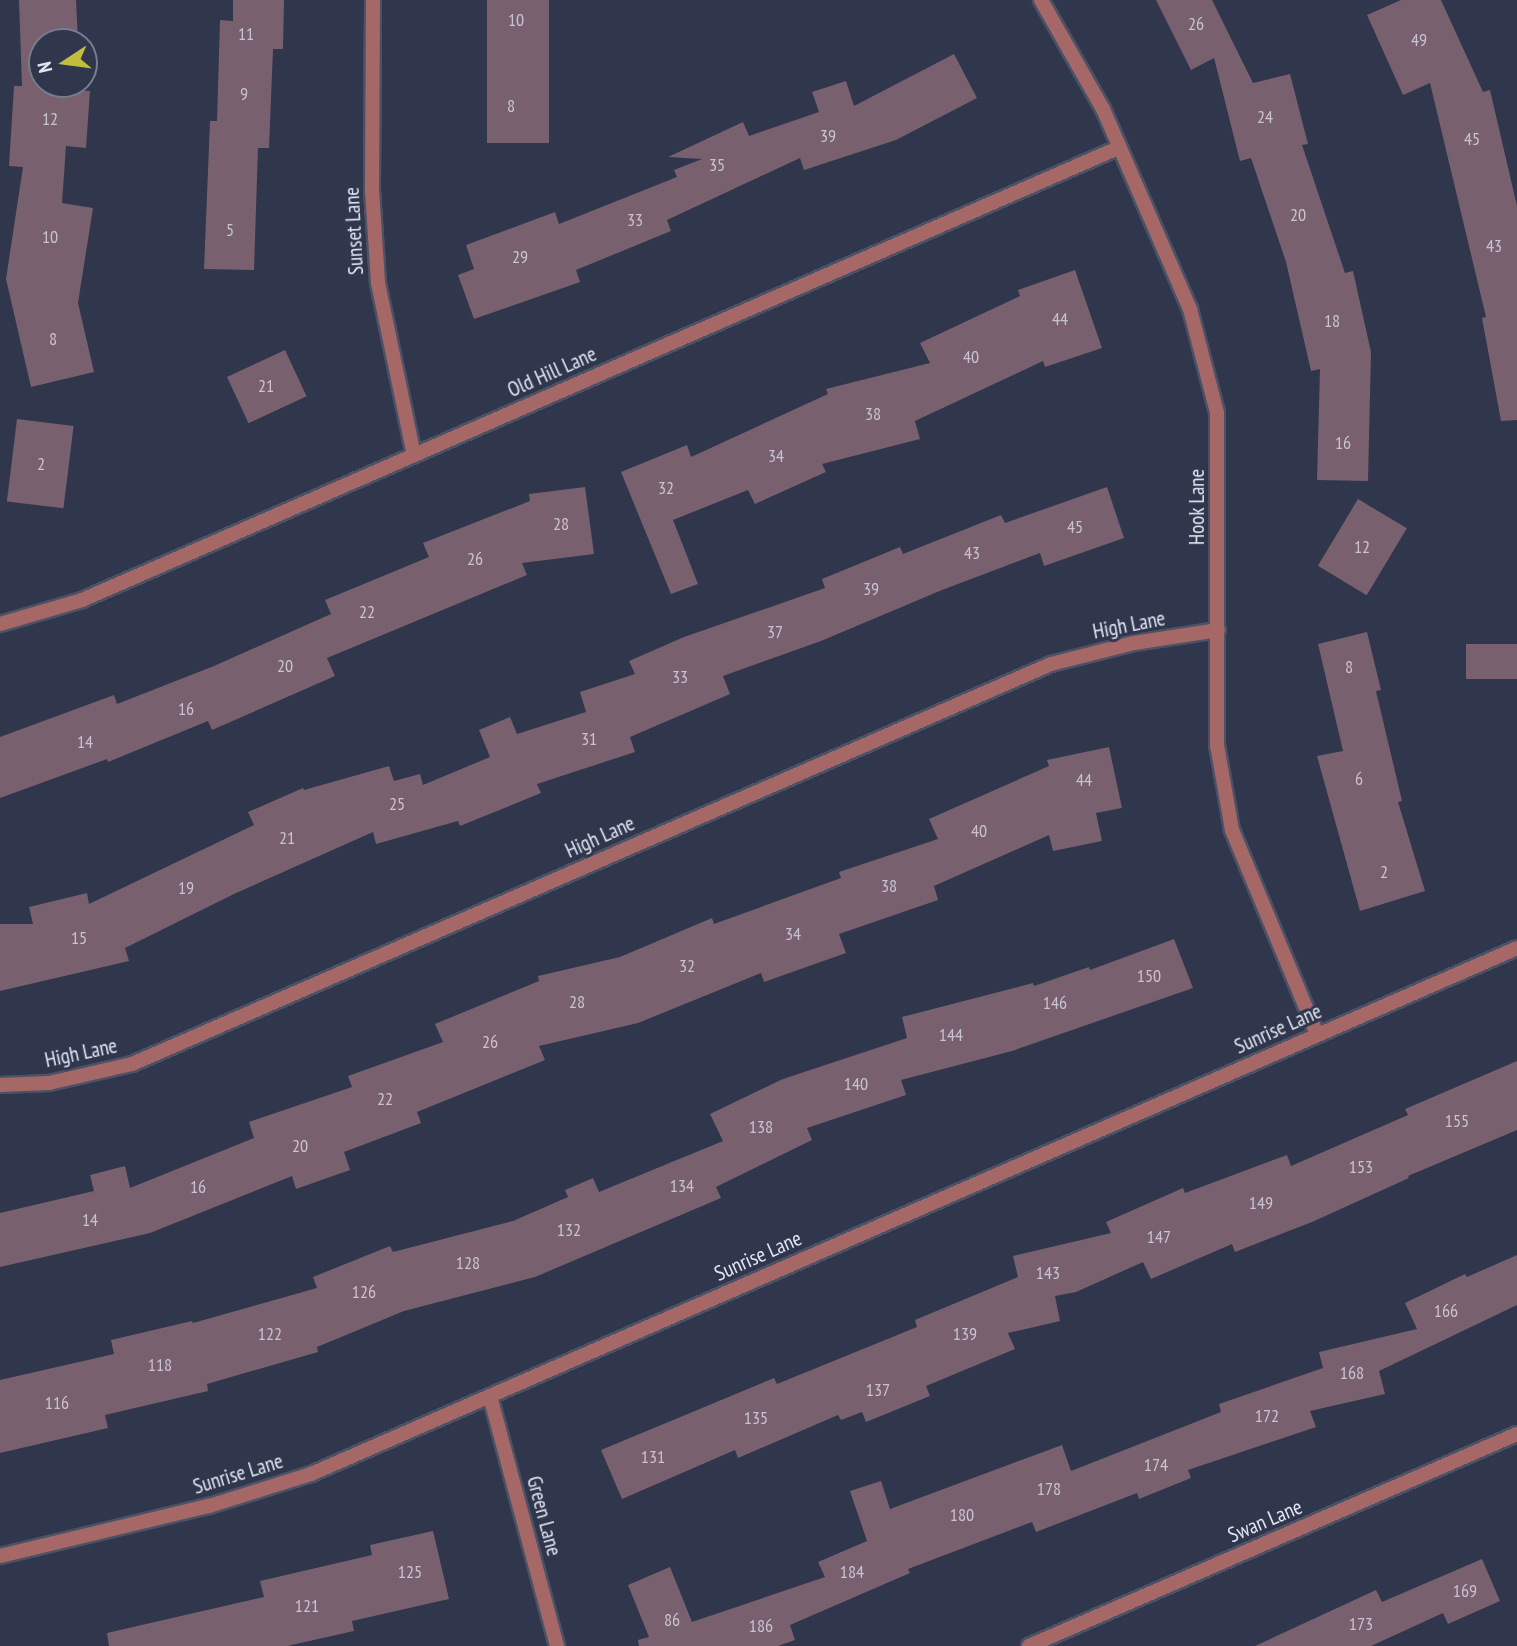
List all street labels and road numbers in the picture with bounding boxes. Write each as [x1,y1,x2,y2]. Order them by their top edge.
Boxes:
street label: Sunset Lane [339,186,369,276]
street label: Old Hill Lane [504,341,600,403]
street label: Hook Lane [1184,469,1210,545]
street label: High Lane [1091,606,1167,644]
street label: High Lane [561,811,639,863]
street label: Sunrise Lane [1231,999,1325,1059]
street label: High Lane [43,1033,119,1073]
street label: Sunrise Lane [711,1226,805,1286]
street label: Sunrise Lane [190,1448,286,1500]
street label: Green Lane [521,1473,567,1559]
street label: Swan Lane [1224,1494,1306,1548]

